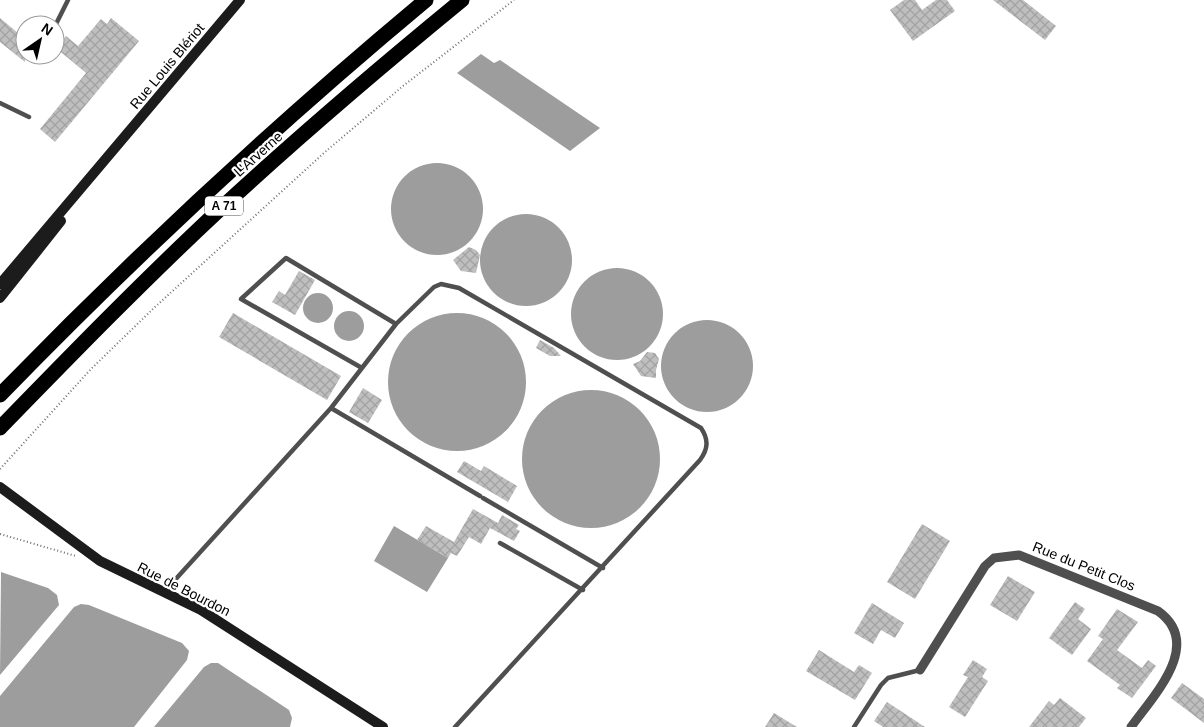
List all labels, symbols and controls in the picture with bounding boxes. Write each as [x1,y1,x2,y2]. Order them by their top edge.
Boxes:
north arrow [15,15,65,65]
text: N [39,20,56,39]
street label: Rue Louis Blériot [127,20,207,112]
street label: L'Arverne [231,128,286,180]
road number: A 71 [205,197,243,216]
street label: Rue du Petit Clos [1030,538,1138,594]
street label: Rue de Bourdon [135,559,233,619]

